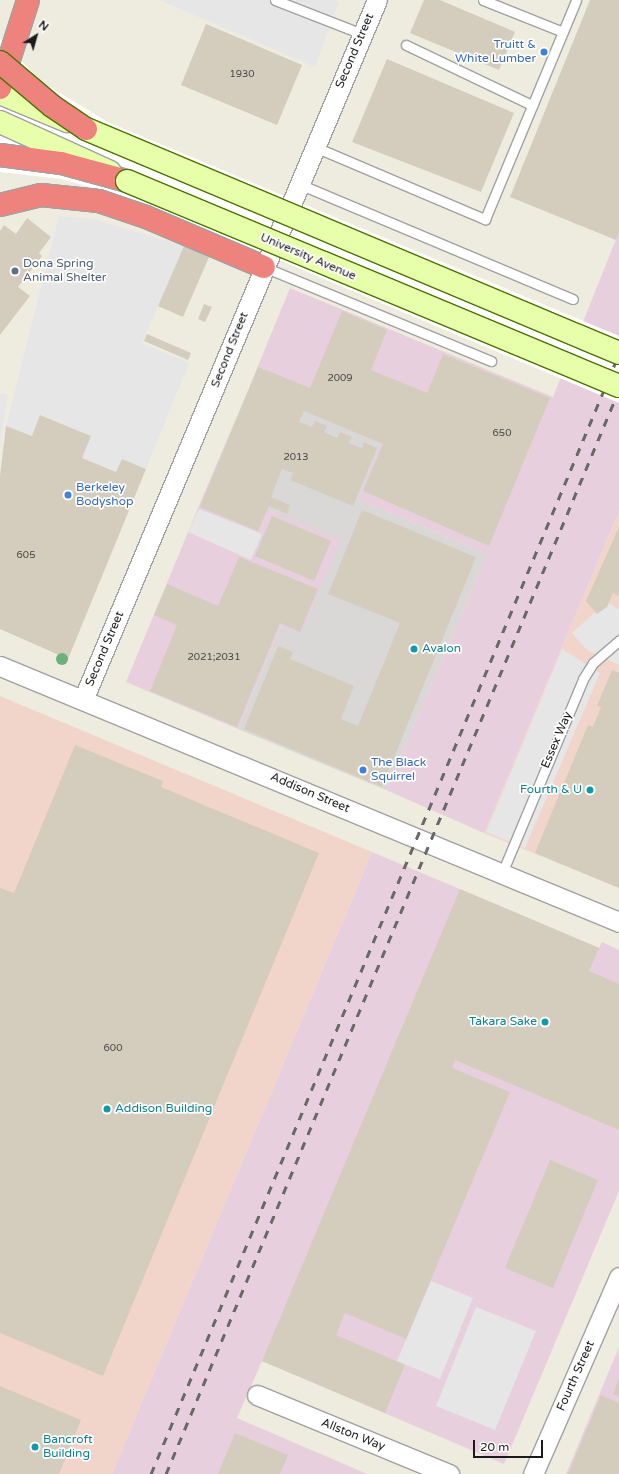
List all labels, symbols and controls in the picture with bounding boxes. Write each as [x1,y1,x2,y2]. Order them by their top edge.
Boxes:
street label: Second Street [333,11,377,91]
north arrow [16,16,56,56]
text: N [36,18,51,34]
place label: Truitt & White Lumber [455,38,536,66]
marker: Truitt & White Lumber [539,47,549,57]
house number: 1930 [229,69,255,81]
street label: University Avenue [258,230,358,284]
place label: Dona Spring Animal Shelter [23,257,106,285]
marker: Dona Spring Animal Shelter [10,266,20,276]
street label: Second Street [208,310,252,390]
house number: 2009 [327,373,353,385]
house number: 650 [493,428,511,440]
house number: 2013 [283,452,309,464]
place label: Berkeley Bodyshop [76,481,134,509]
marker: Berkeley Bodyshop [63,490,73,500]
house number: 605 [17,550,35,562]
street label: Second Street [83,609,127,689]
place label: Avalon [422,642,461,656]
marker: Avalon [409,644,419,654]
house number: 2021;2031 [188,652,240,664]
street label: Essex Way [539,709,575,771]
place label: The Black Squirrel [371,756,426,784]
marker: The Black Squirrel [358,765,368,775]
street label: Addison Street [268,770,352,816]
place label: Fourth & U [520,783,582,797]
marker: Fourth & U [585,785,595,795]
place label: Takara Sake [469,1015,537,1029]
marker: Takara Sake [540,1017,550,1027]
house number: 600 [104,1043,122,1055]
place label: Addison Building [115,1102,212,1116]
marker: Addison Building [102,1104,112,1114]
street label: Fourth Street [554,1339,598,1413]
street label: Allston Way [319,1416,387,1454]
scale bar [475,1432,545,1458]
place label: Bancroft Building [43,1433,92,1461]
text: 20 m [480,1440,509,1454]
marker: Bancroft Building [30,1442,40,1452]

